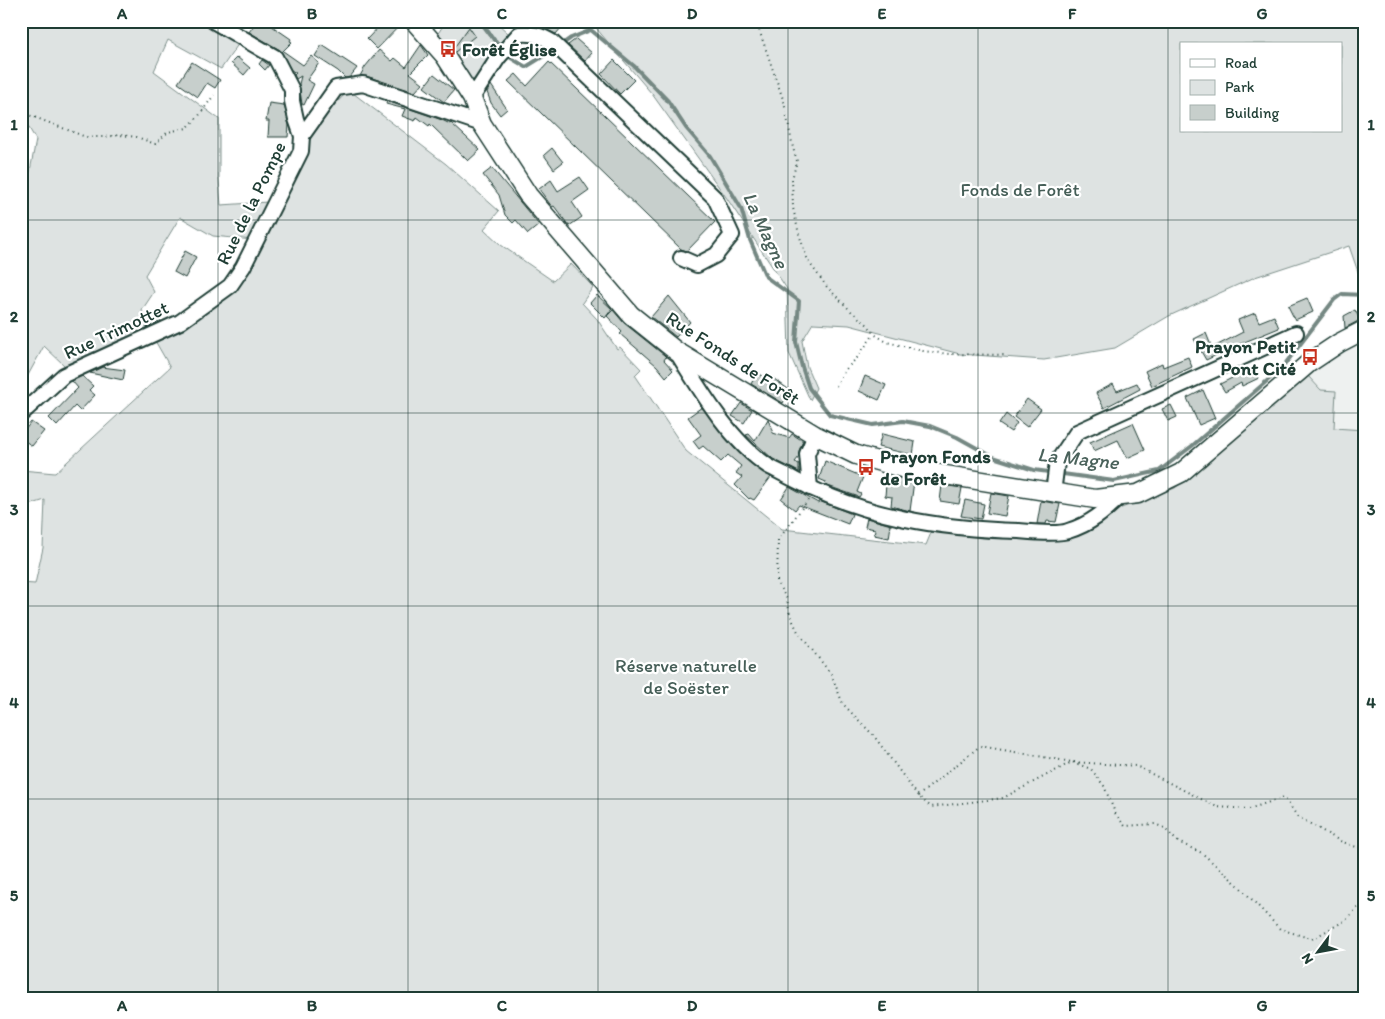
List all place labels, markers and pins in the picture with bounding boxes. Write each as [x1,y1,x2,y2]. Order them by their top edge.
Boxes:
place label: Forêt Église [462,38,557,61]
bus stop icon: Forêt Église [438,39,458,59]
place label: Prayon Petit Pont Cité [1195,335,1297,380]
bus stop icon: Prayon Petit Pont Cité [1300,347,1320,367]
place label: Prayon Fonds de Forêt [880,445,991,490]
bus stop icon: Prayon Fonds de Forêt [856,457,876,477]

